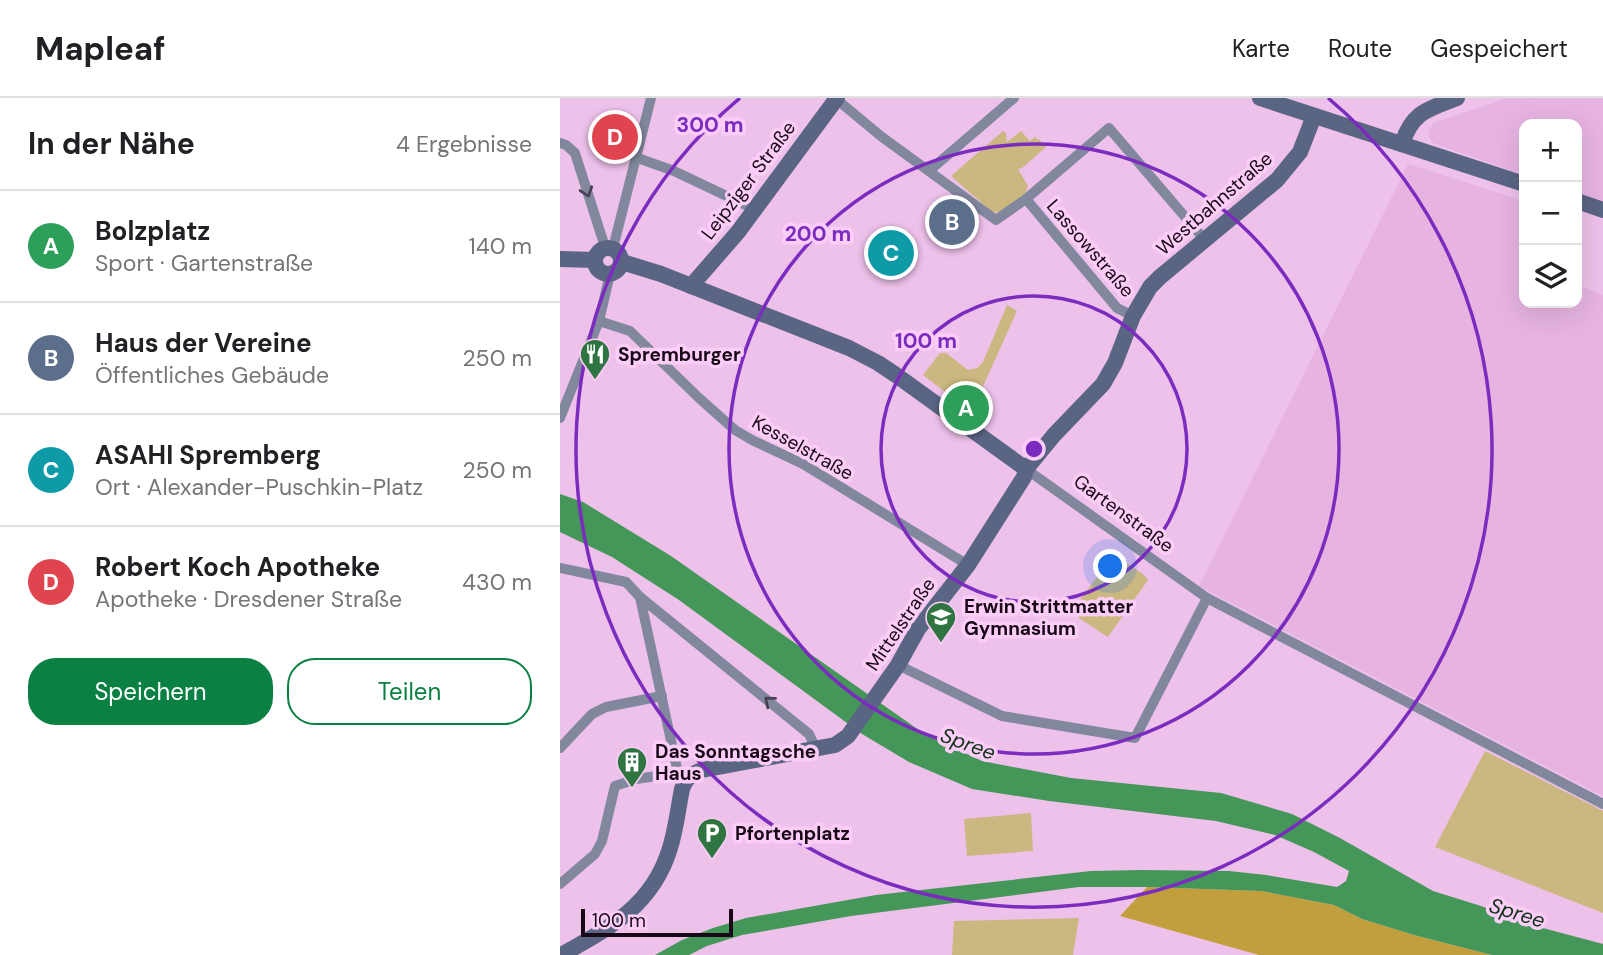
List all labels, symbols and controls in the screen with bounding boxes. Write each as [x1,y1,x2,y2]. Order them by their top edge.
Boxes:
text: Mapleaf [35,27,165,70]
text: Karte [1232,33,1290,64]
text: Route [1328,33,1392,64]
text: Gespeichert [1430,33,1568,64]
pin: D [592,111,638,163]
text: 300 m [677,111,743,139]
street label: Leipziger Straße [696,116,801,245]
map controls [1519,119,1582,308]
button: + [1519,119,1582,182]
text: In der Nähe [28,124,195,163]
text: 4 Ergebnisse [396,129,532,159]
street label: Westbahnstraße [1151,146,1278,261]
button: − [1519,182,1582,245]
one-way arrow [579,185,594,197]
street label: Lassowstraße [1041,194,1140,303]
pin: B [929,196,975,248]
text: Bolzplatz [95,214,210,248]
text: 200 m [785,220,851,248]
pin: C [868,227,914,279]
text: A [43,231,59,261]
text: 140 m [469,231,532,261]
button: layers [1519,245,1582,308]
text: Sport · Gartenstraße [95,248,313,278]
text: Haus der Vereine [95,326,312,360]
text: 100 m [895,327,957,355]
restaurant icon: Spremburger [578,337,612,381]
place label: Spremburger [618,342,741,367]
text: B [44,343,58,373]
text: 250 m [462,343,532,373]
text: Öffentliches Gebäude [95,360,329,390]
pin: A [943,382,989,434]
street label: Kesselstraße [748,409,858,486]
centre of rings [1022,437,1046,461]
text: ASAHI Spremberg [95,438,321,472]
text: C [43,455,59,485]
text: 250 m [462,455,532,485]
street label: Gartenstraße [1069,469,1179,558]
text: Ort · Alexander-Puschkin-Platz [95,472,423,502]
your location [1093,549,1127,583]
text: Robert Koch Apotheke [95,550,380,584]
text: D [43,567,59,597]
text: 430 m [462,567,532,597]
street label: Mittelstraße [860,573,941,676]
text: Apotheke · Dresdener Straße [95,584,402,614]
place label: Erwin Strittmatter Gymnasium [964,594,1134,641]
school or university icon: Erwin Strittmatter Gymnasium [924,600,958,644]
button: Speichern [28,658,273,725]
button: Teilen [287,658,532,725]
one-way arrow [765,697,777,710]
water label: Spree [937,721,999,767]
place label: Das Sonntagsche Haus [655,739,816,786]
building icon: Das Sonntagsche Haus [615,745,649,789]
parking icon: Pfortenplatz [695,816,729,860]
place label: Pfortenplatz [735,821,850,846]
water label: Spree [1486,891,1548,935]
scale bar [581,906,733,938]
text: 100 m [592,908,646,933]

